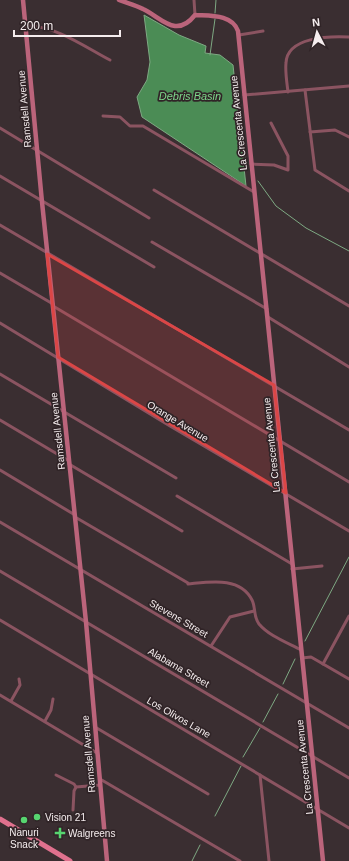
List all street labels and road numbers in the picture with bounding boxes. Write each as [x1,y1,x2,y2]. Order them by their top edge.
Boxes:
street label: Ramsdell Avenue [16,69,33,148]
street label: La Crescenta Avenue [228,74,249,171]
street label: Ramsdell Avenue [48,391,67,470]
street label: La Crescenta Avenue [261,396,282,493]
street label: Orange Avenue [145,399,211,444]
street label: Stevens Street [148,597,210,640]
street label: Alabama Street [146,645,212,690]
street label: Los Olivos Lane [145,695,213,740]
street label: Ramsdell Avenue [80,714,97,793]
street label: La Crescenta Avenue [294,718,315,815]

